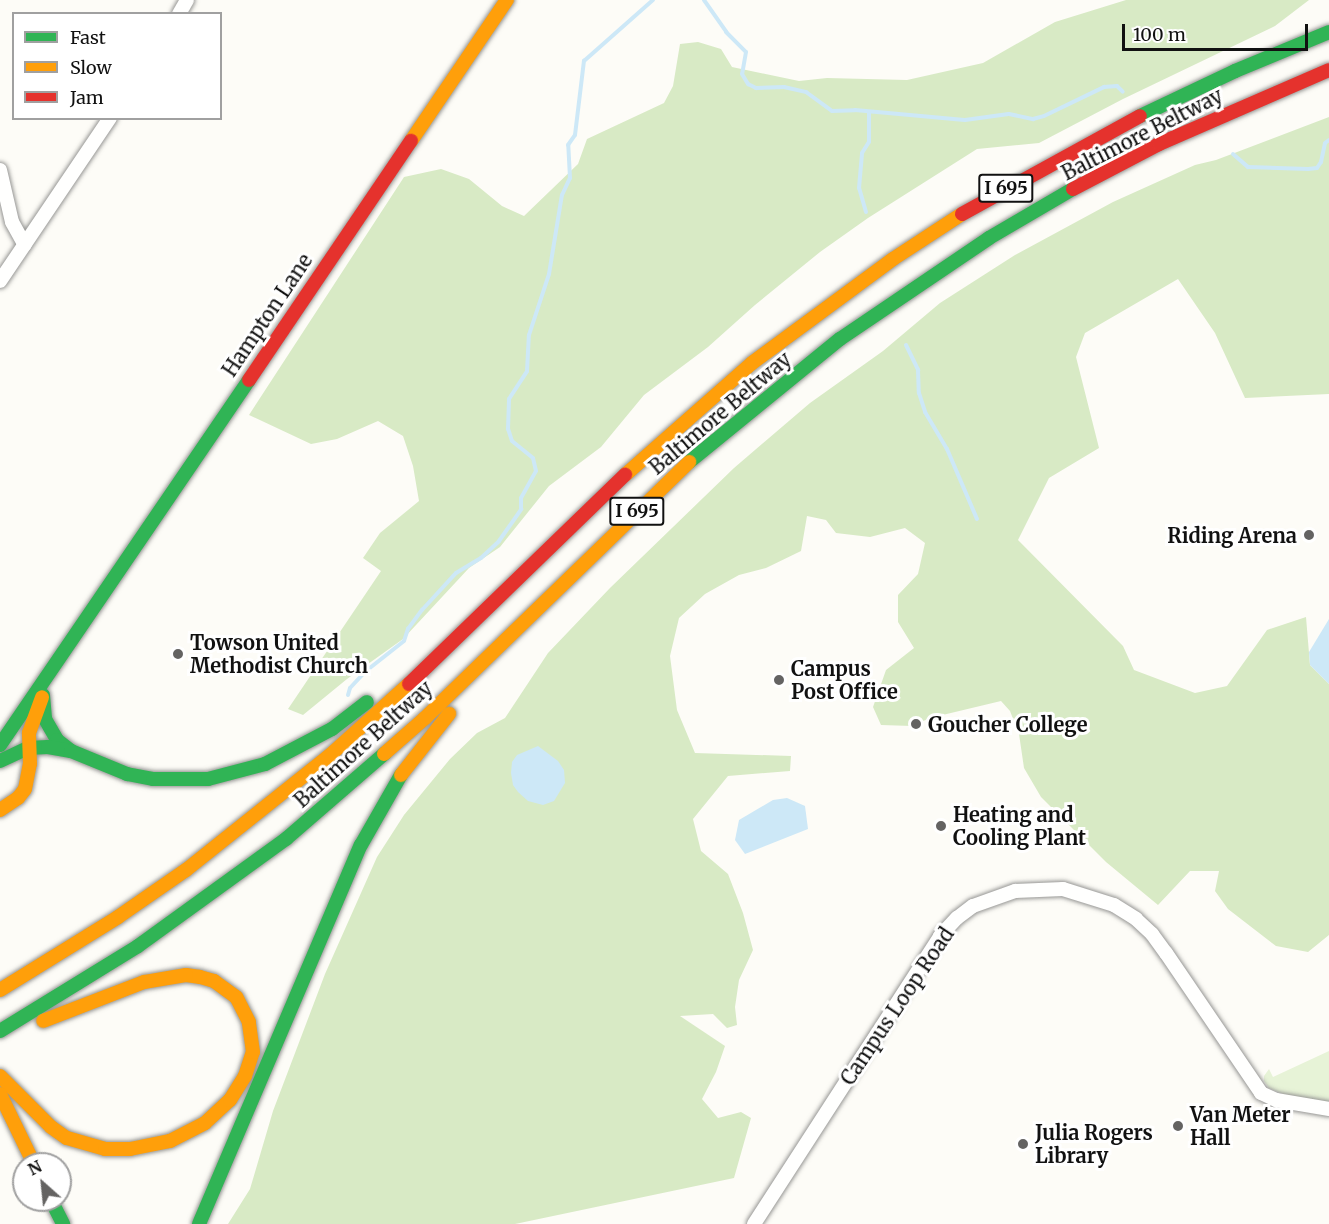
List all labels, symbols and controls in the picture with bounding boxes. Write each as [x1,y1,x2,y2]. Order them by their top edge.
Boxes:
legend [12,12,222,120]
scale bar [1125,12,1311,50]
text: 100 m [1133,23,1186,46]
text: Fast [70,26,106,49]
text: Slow [70,56,112,79]
street label: Baltimore Beltway [1058,83,1226,185]
text: Jam [70,86,104,109]
road number: I 695 [978,173,1034,203]
street label: Hampton Lane [217,249,317,381]
street label: Baltimore Beltway [644,347,796,479]
road number: I 695 [608,496,666,526]
place label: Riding Arena [1167,523,1297,547]
marker: Riding Arena [1302,528,1316,542]
place label: Towson United Methodist Church [190,630,368,677]
marker: Towson United Methodist Church [171,647,185,661]
place label: Campus Post Office [791,656,898,703]
marker: Campus Post Office [772,673,786,687]
street label: Baltimore Beltway [289,676,437,812]
place label: Goucher College [928,712,1087,736]
marker: Goucher College [909,717,923,731]
place label: Heating and Cooling Plant [953,802,1086,849]
marker: Heating and Cooling Plant [934,819,948,833]
street label: Campus Loop Road [835,923,959,1089]
place label: Van Meter Hall [1190,1102,1291,1149]
marker: Van Meter Hall [1171,1119,1185,1133]
place label: Julia Rogers Library [1035,1120,1153,1167]
marker: Julia Rogers Library [1016,1137,1030,1151]
north arrow [12,1152,72,1212]
text: N [25,1156,45,1180]

